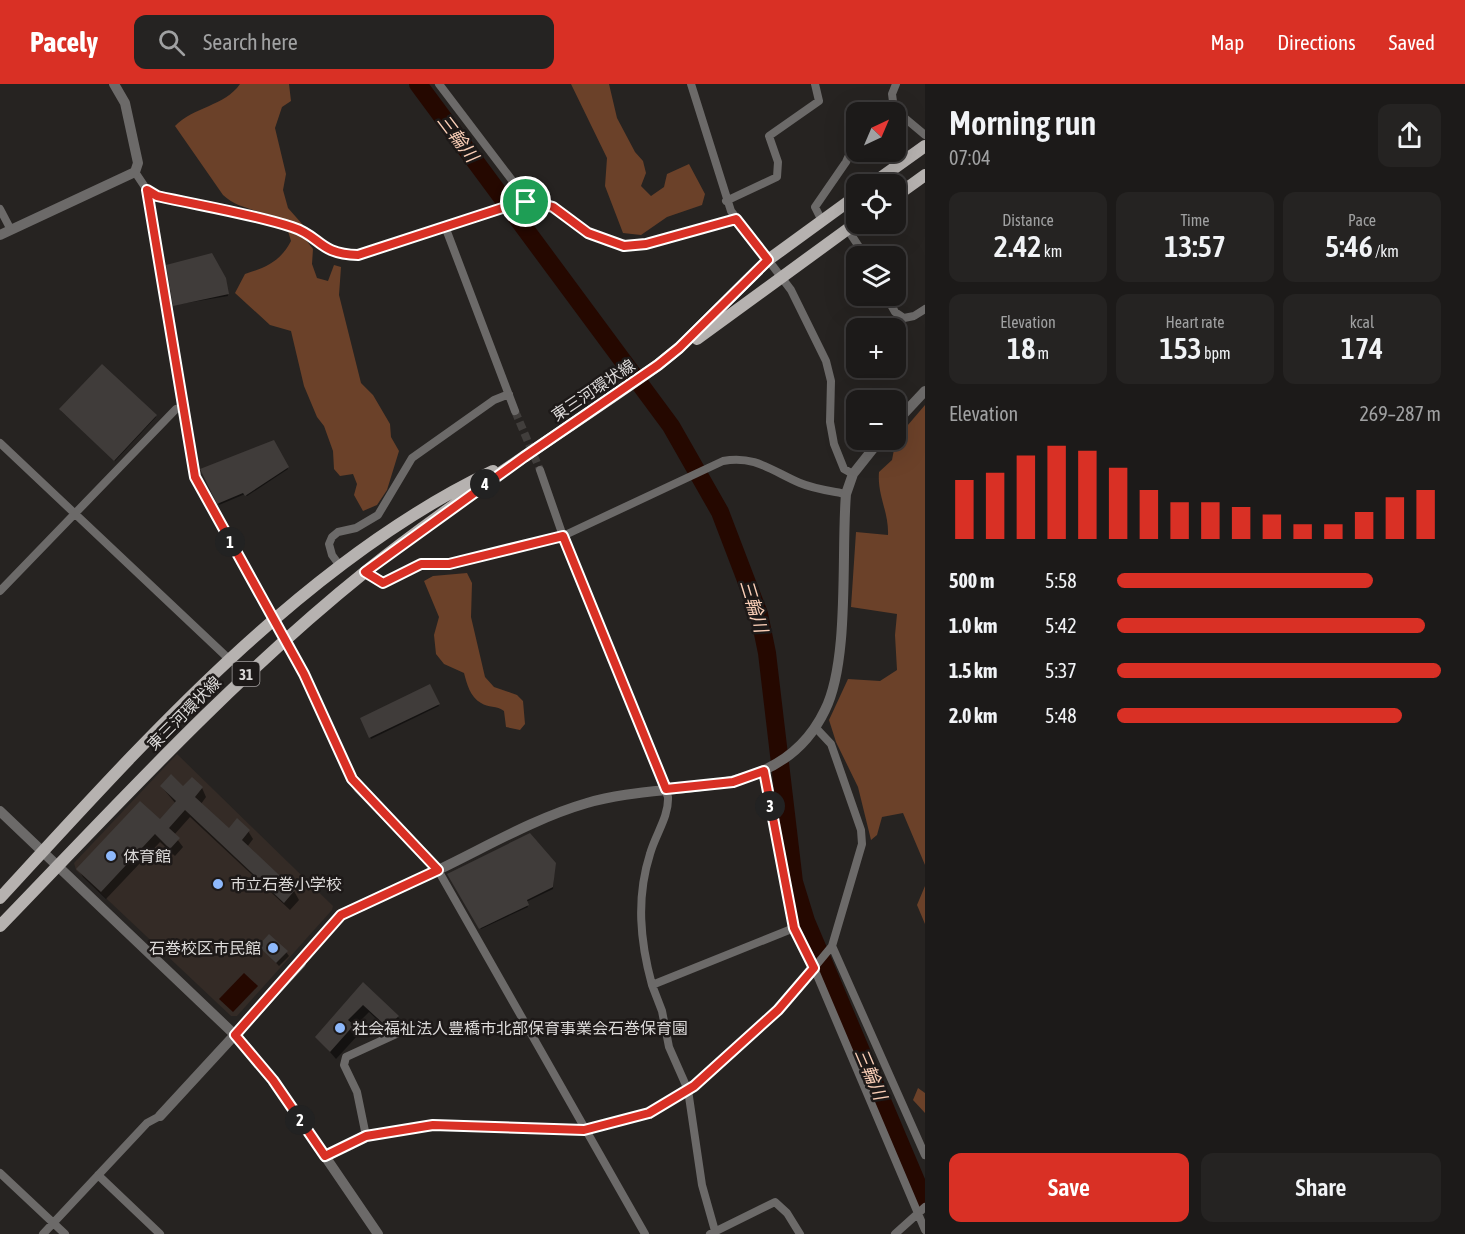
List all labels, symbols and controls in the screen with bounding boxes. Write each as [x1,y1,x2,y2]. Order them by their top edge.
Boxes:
search box [134,15,554,69]
text: Pacely [30,26,98,58]
icon: search [155,26,188,59]
text: Search here [203,29,298,55]
text: Map [1210,30,1244,54]
text: Directions [1277,30,1356,54]
text: Saved [1389,30,1435,54]
north arrow [846,102,906,162]
map controls [846,102,906,450]
text: Morning run [949,104,1096,142]
button: share [1378,104,1441,167]
water label: 三輪川 [433,110,484,167]
text: 07:04 [949,146,991,169]
button: locate [846,174,906,234]
pin [500,176,551,227]
icon: arrive [509,185,542,218]
text: Distance [1002,211,1054,229]
text: Time [1180,211,1210,229]
text: Pace [1348,211,1376,229]
text: 2.42 [994,229,1041,263]
text: 13:57 [1164,229,1226,263]
text: 5:46 [1325,229,1373,263]
text: km [1041,242,1062,260]
text: /km [1373,242,1399,260]
button: layers [846,246,906,306]
text: Elevation [1000,313,1056,331]
text: Heart rate [1166,313,1224,331]
text: kcal [1350,313,1374,331]
button: + [846,318,906,378]
text: 18 [1007,331,1035,365]
text: 153 [1159,331,1202,365]
text: 174 [1341,331,1383,365]
text: m [1035,344,1049,362]
text: bpm [1202,344,1231,362]
street label: 東三河環状線 [548,356,638,424]
button: − [846,390,906,450]
text: Elevation [949,402,1018,425]
text: 269–287 m [1359,402,1441,425]
pin: 4 [470,469,500,499]
text: 4 [481,475,489,493]
pin: 1 [215,527,245,557]
text: 1 [226,533,234,551]
text: 500 m [949,569,994,592]
text: 5:58 [1045,569,1077,592]
water label: 三輪川 [736,577,773,637]
text: 1.0 km [949,614,997,637]
text: 5:42 [1045,614,1077,637]
text: 1.5 km [949,659,997,682]
text: 5:37 [1045,659,1077,682]
road number: 31 [232,662,260,686]
street label: 東三河環状線 [144,673,224,753]
text: 2.0 km [949,704,997,727]
text: 5:48 [1045,704,1077,727]
pin: 3 [755,791,785,821]
text: 3 [766,797,774,815]
place label: 体育館 [123,847,171,865]
marker: 体育館 [104,849,118,863]
place label: 市立石巻小学校 [230,875,342,893]
marker: 市立石巻小学校 [211,877,225,891]
place label: 石巻校区市民館 [149,939,261,957]
marker: 石巻校区市民館 [266,941,280,955]
place label: 社会福祉法人豊橋市北部保育事業会石巻保育園 [352,1019,688,1037]
marker: 社会福祉法人豊橋市北部保育事業会石巻保育園 [333,1021,347,1035]
water label: 三輪川 [851,1045,892,1105]
pin: 2 [285,1105,315,1135]
text: 2 [296,1111,304,1129]
button: Save [949,1153,1189,1222]
button: Share [1201,1153,1441,1222]

